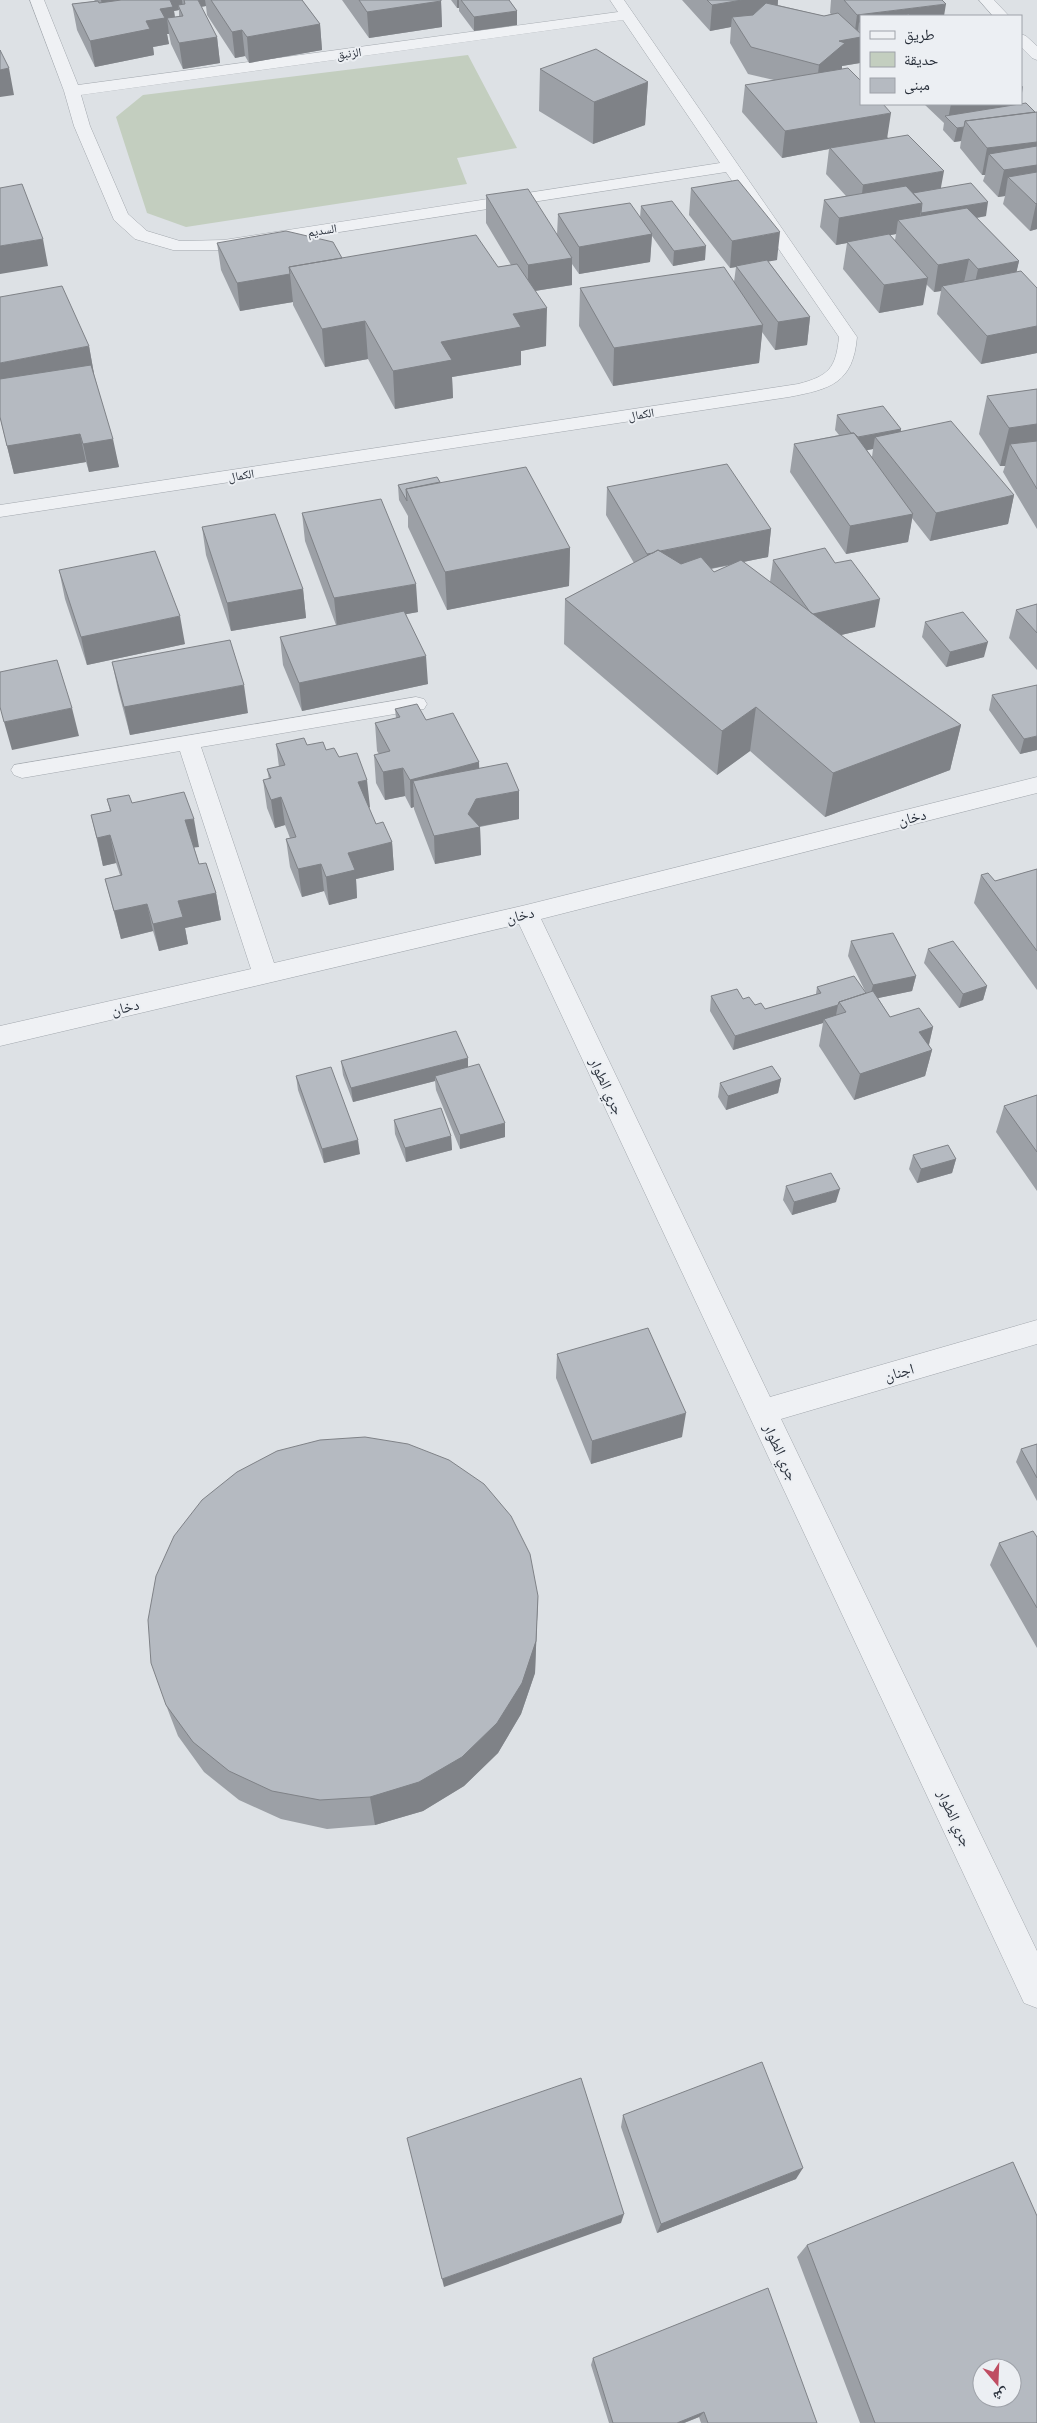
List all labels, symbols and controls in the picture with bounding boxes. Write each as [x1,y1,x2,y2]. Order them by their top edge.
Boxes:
legend [860,15,1022,105]
text: طريق [904,25,935,45]
street label: الزنبق [336,44,362,63]
text: حديقة [904,50,939,69]
text: مبنى [904,75,930,95]
street label: السديم [306,220,338,241]
street label: الكمال [627,405,655,423]
street label: الكمال [227,466,255,484]
street label: دخان [896,804,928,831]
street label: دخان [504,903,536,928]
street label: دخان [109,995,141,1020]
street label: جري الطوار [583,1053,629,1119]
street label: اجنان [882,1359,916,1386]
street label: جري الطوار [757,1419,803,1485]
street label: جري الطوار [931,1785,977,1851]
north arrow [972,2358,1022,2408]
text: ش [991,2384,1011,2406]

